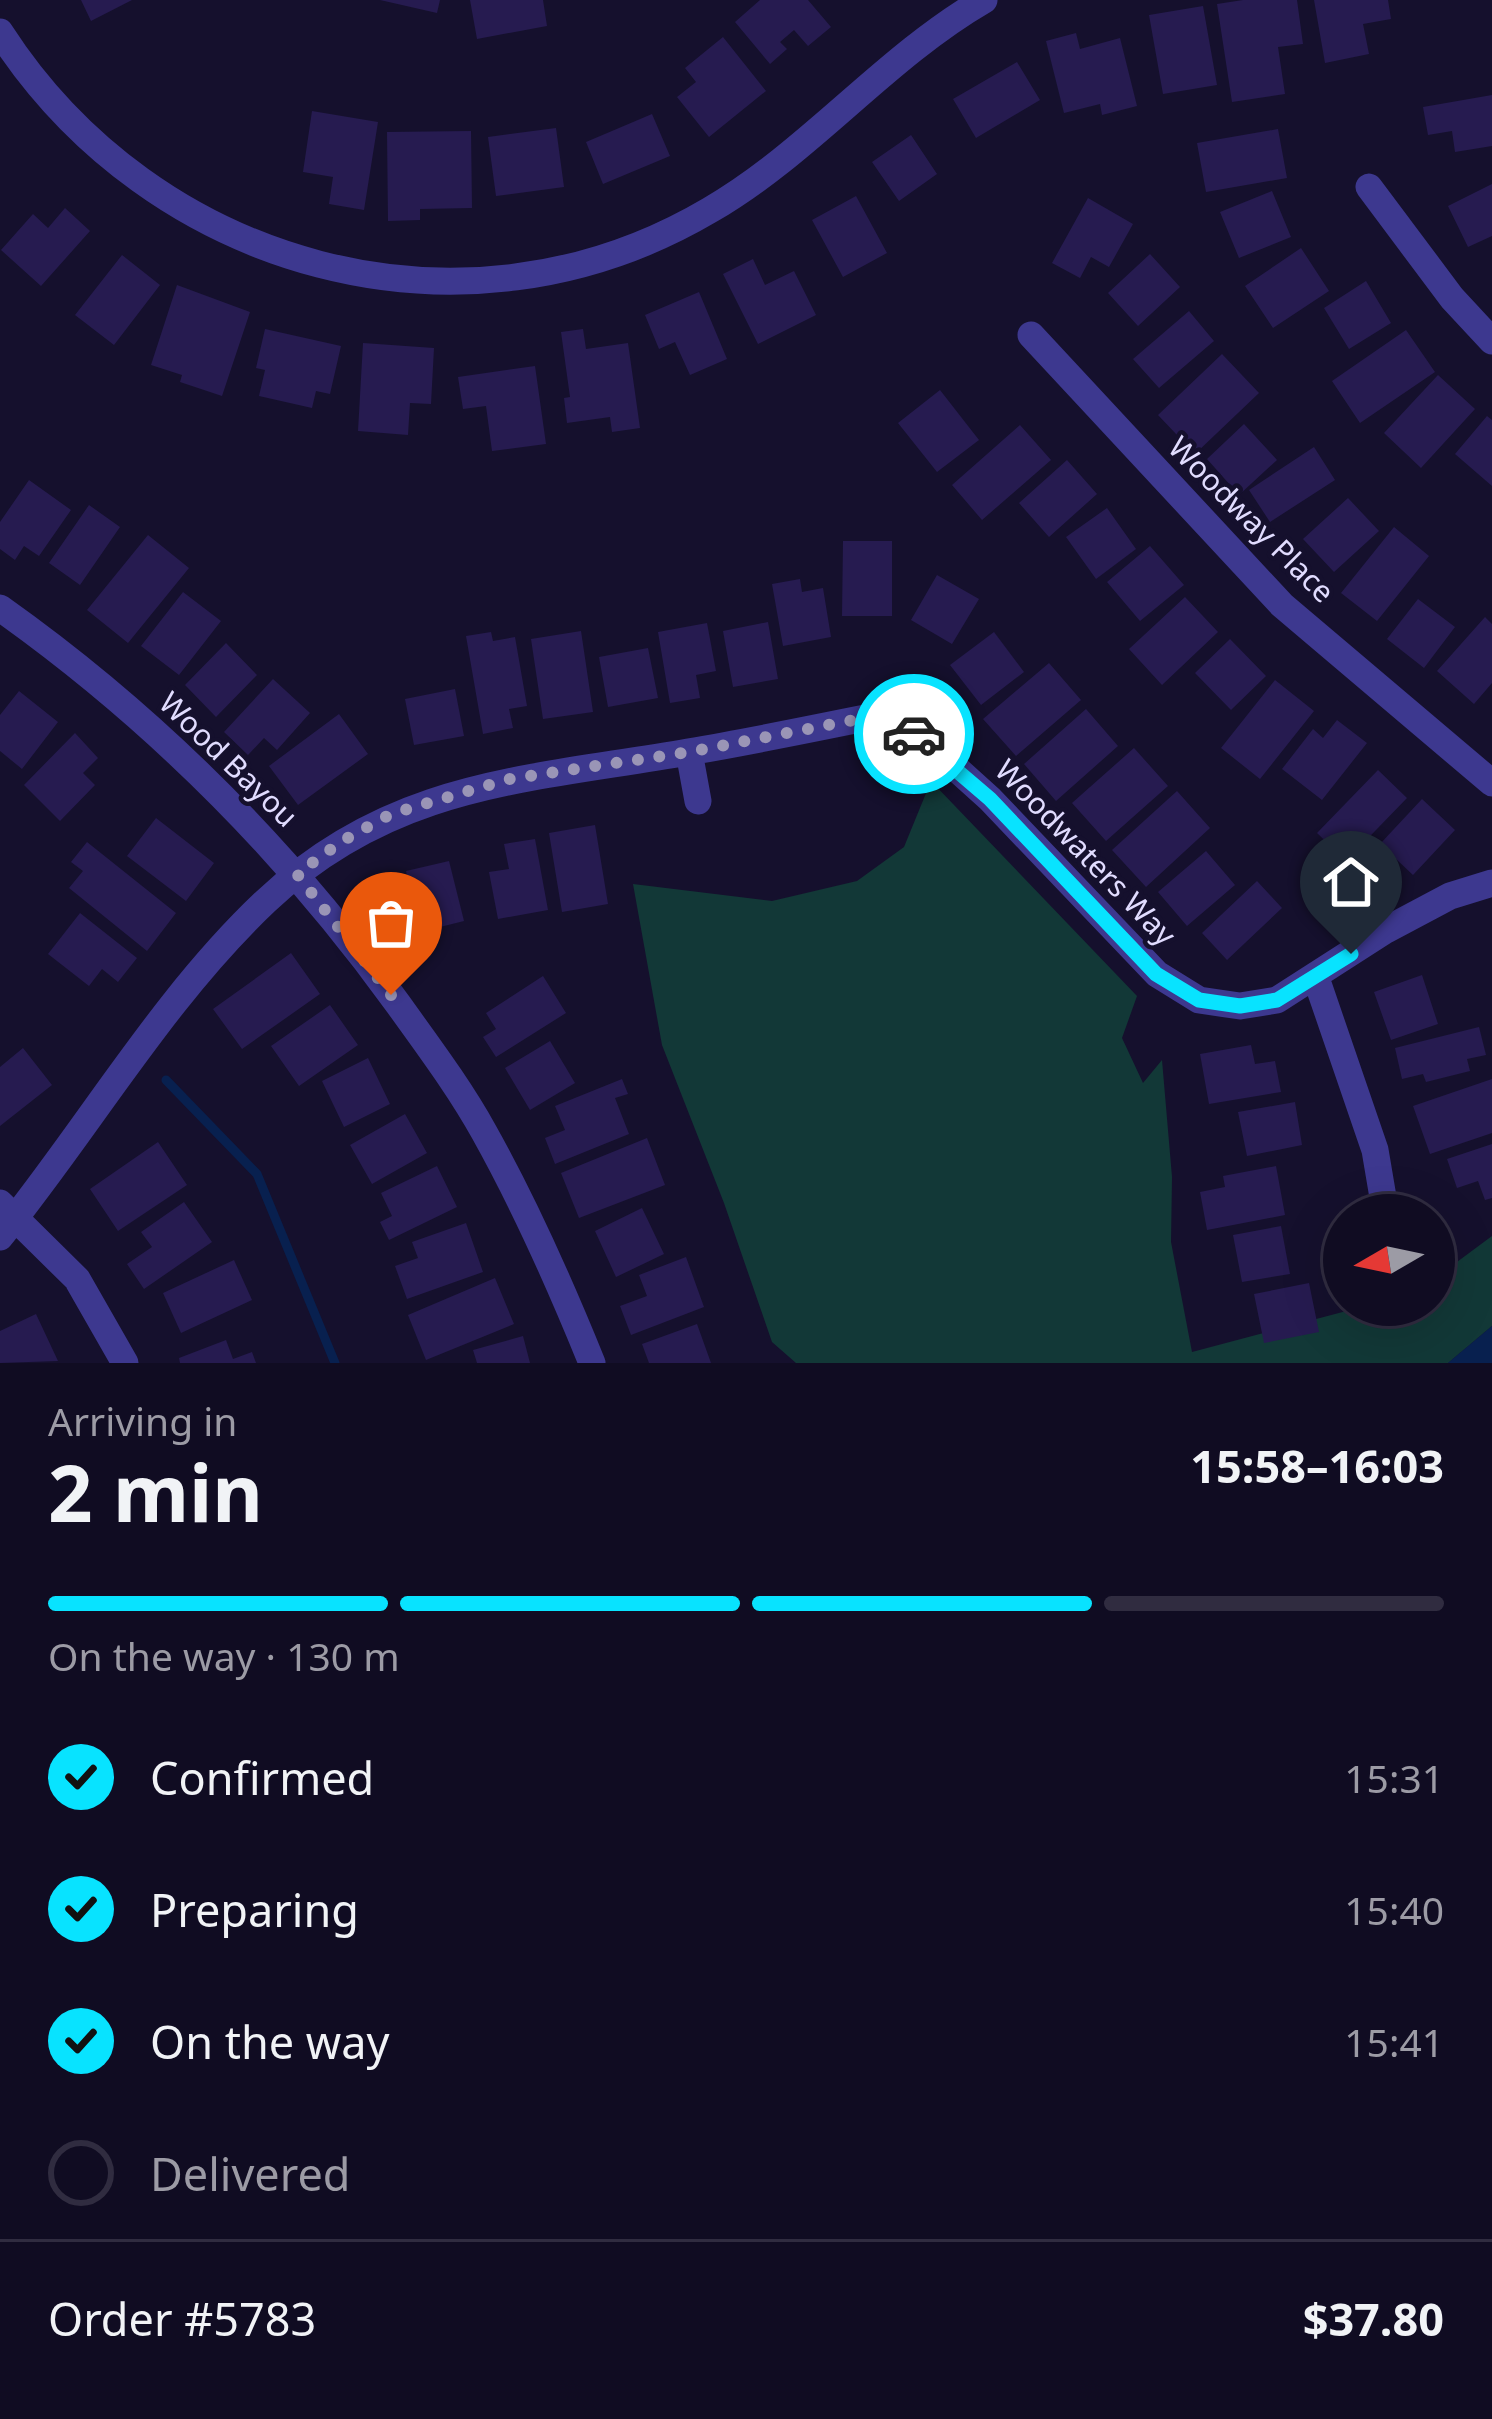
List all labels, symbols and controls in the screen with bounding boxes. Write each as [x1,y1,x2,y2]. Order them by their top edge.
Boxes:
street label: Woodway Place [1160,427,1344,611]
courier [854,674,974,794]
street label: Wood Bayou [151,682,307,836]
icon: car [881,701,947,767]
street label: Woodwaters Way [987,750,1186,955]
pin [1300,831,1402,954]
icon: home [1318,849,1384,915]
pin [340,872,442,995]
icon: bag [358,890,424,956]
north arrow [1323,1194,1455,1326]
map controls [1323,1194,1455,1326]
text: Arriving in [48,1394,237,1447]
text: 15:58–16:03 [1190,1435,1444,1496]
text: 2 min [48,1439,263,1545]
text: On the way · 130 m [48,1629,400,1682]
icon: check [48,1744,114,1810]
text: Confirmed [150,1747,374,1808]
text: 15:31 [1344,1751,1444,1804]
icon: check [48,1876,114,1942]
text: Preparing [150,1879,359,1940]
text: 15:40 [1344,1883,1444,1936]
icon: check [48,2008,114,2074]
text: On the way [150,2011,389,2072]
text: 15:41 [1344,2015,1444,2068]
text: Delivered [150,2143,350,2204]
text: Order #5783 [48,2288,316,2349]
text: $37.80 [1303,2288,1444,2349]

